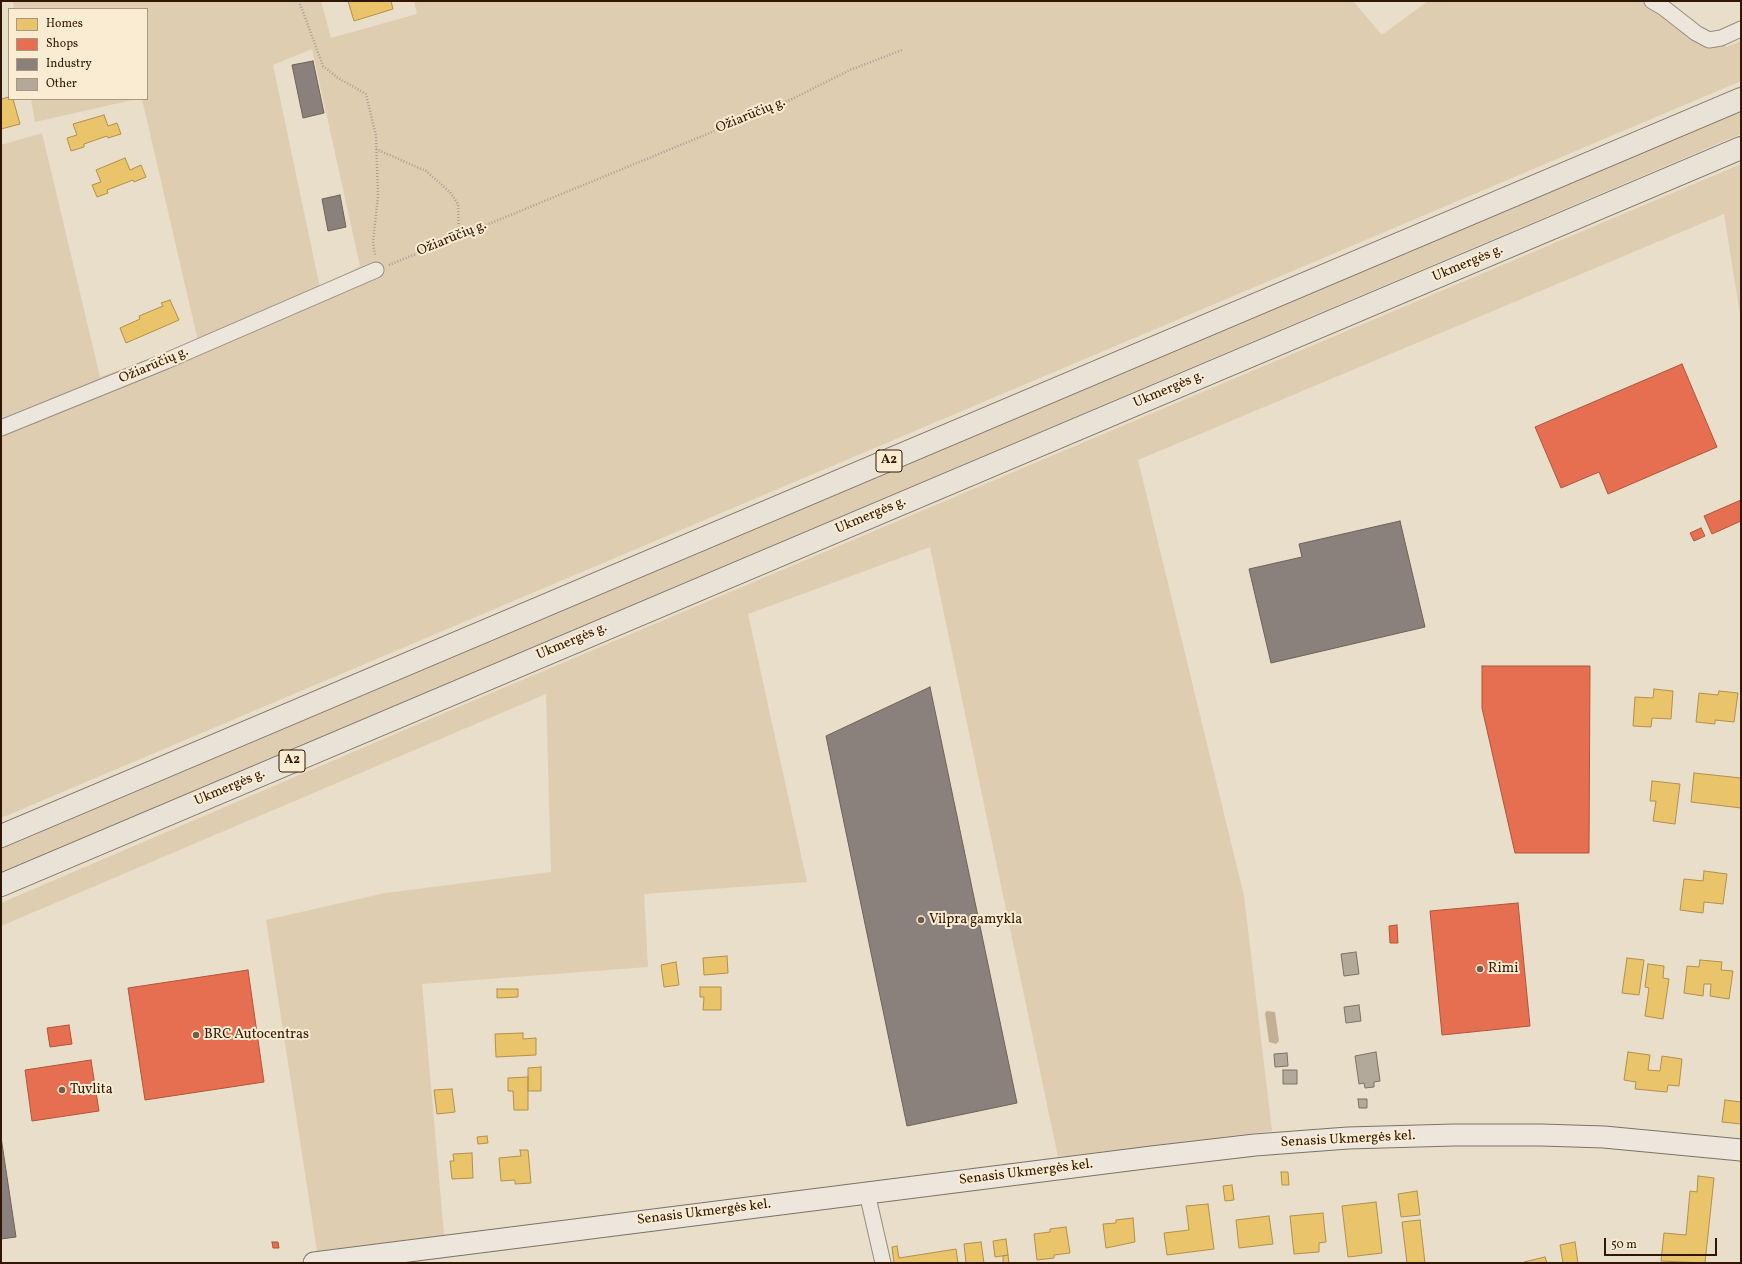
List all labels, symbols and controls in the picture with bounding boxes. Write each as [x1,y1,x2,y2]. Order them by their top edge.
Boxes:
legend [8,8,148,100]
text: Homes [46,16,83,32]
text: Shops [46,36,78,52]
text: Industry [46,56,92,72]
text: Other [46,76,77,92]
street label: Ožiarūčių g. [714,94,788,138]
street label: Ožiarūčių g. [415,217,489,261]
street label: Ukmergės g. [1430,242,1506,286]
street label: Ožiarūčių g. [117,344,191,388]
street label: Ukmergės g. [1131,368,1207,412]
road number: A2 [876,450,902,472]
street label: Ukmergės g. [833,494,909,538]
street label: Ukmergės g. [534,620,610,664]
road number: A2 [279,750,305,772]
street label: Ukmergės g. [192,766,268,810]
place label: Vilpra gamykla [929,912,1022,928]
marker: Vilpra gamykla [916,915,926,925]
place label: Rimi [1488,961,1518,977]
marker: Rimi [1475,964,1485,974]
place label: BRC Autocentras [204,1027,309,1043]
marker: BRC Autocentras [191,1030,201,1040]
place label: Tuvlita [70,1082,113,1098]
marker: Tuvlita [57,1085,67,1095]
street label: Senasis Ukmergės kel. [1280,1128,1416,1152]
street label: Senasis Ukmergės kel. [958,1156,1094,1190]
street label: Senasis Ukmergės kel. [636,1196,772,1230]
scale bar [1606,1230,1719,1256]
text: 50 m [1611,1237,1637,1253]

